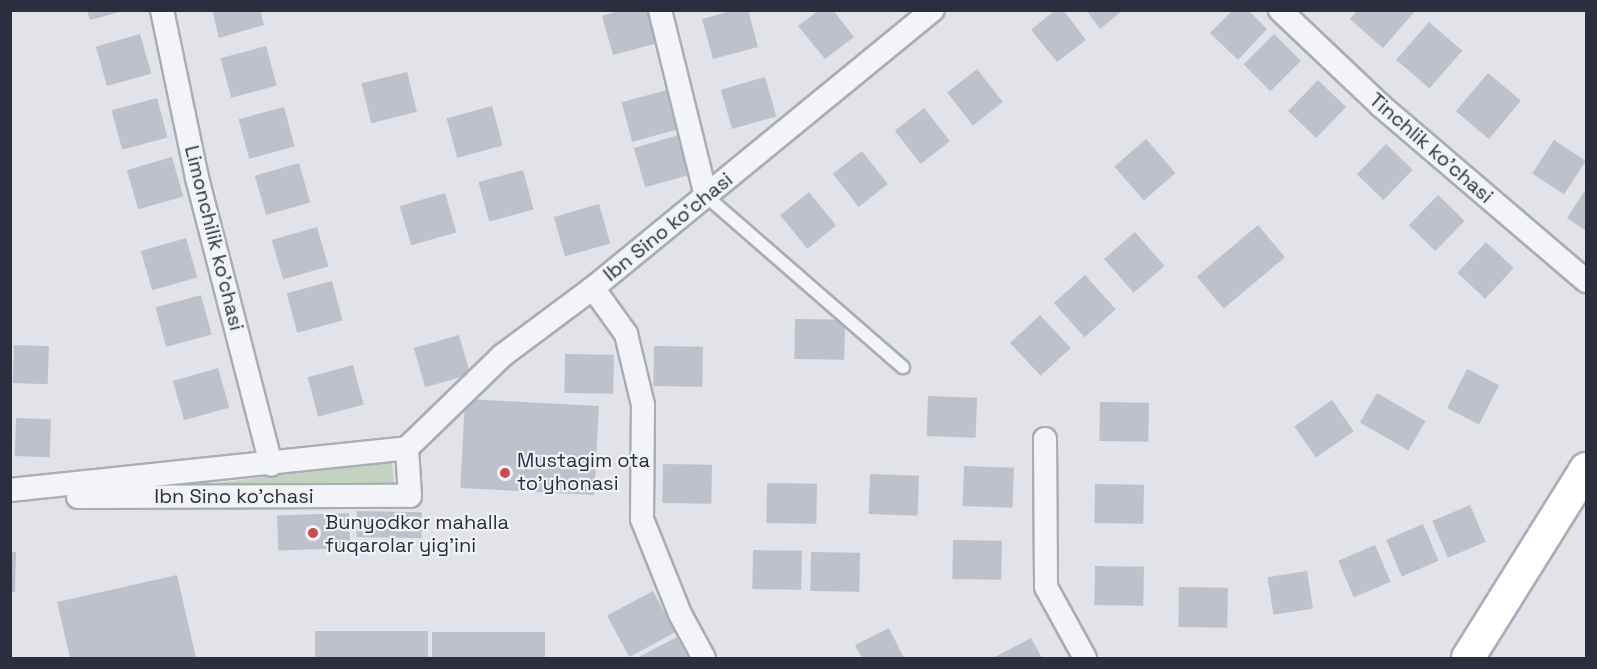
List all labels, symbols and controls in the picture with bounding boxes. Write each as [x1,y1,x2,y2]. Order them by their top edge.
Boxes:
street label: Tinchlik ko'chasi [1364,88,1498,208]
street label: Limonchilik ko'chasi [179,143,249,333]
street label: Ibn Sino ko'chasi [598,167,738,287]
place label: Mustagim ota to'yhonasi [517,449,650,496]
marker: Mustagim ota to'yhonasi [498,466,512,480]
street label: Ibn Sino ko'chasi [154,484,314,508]
place label: Bunyodkor mahalla fuqarolar yig'ini [325,510,509,557]
marker: Bunyodkor mahalla fuqarolar yig'ini [306,526,320,540]

